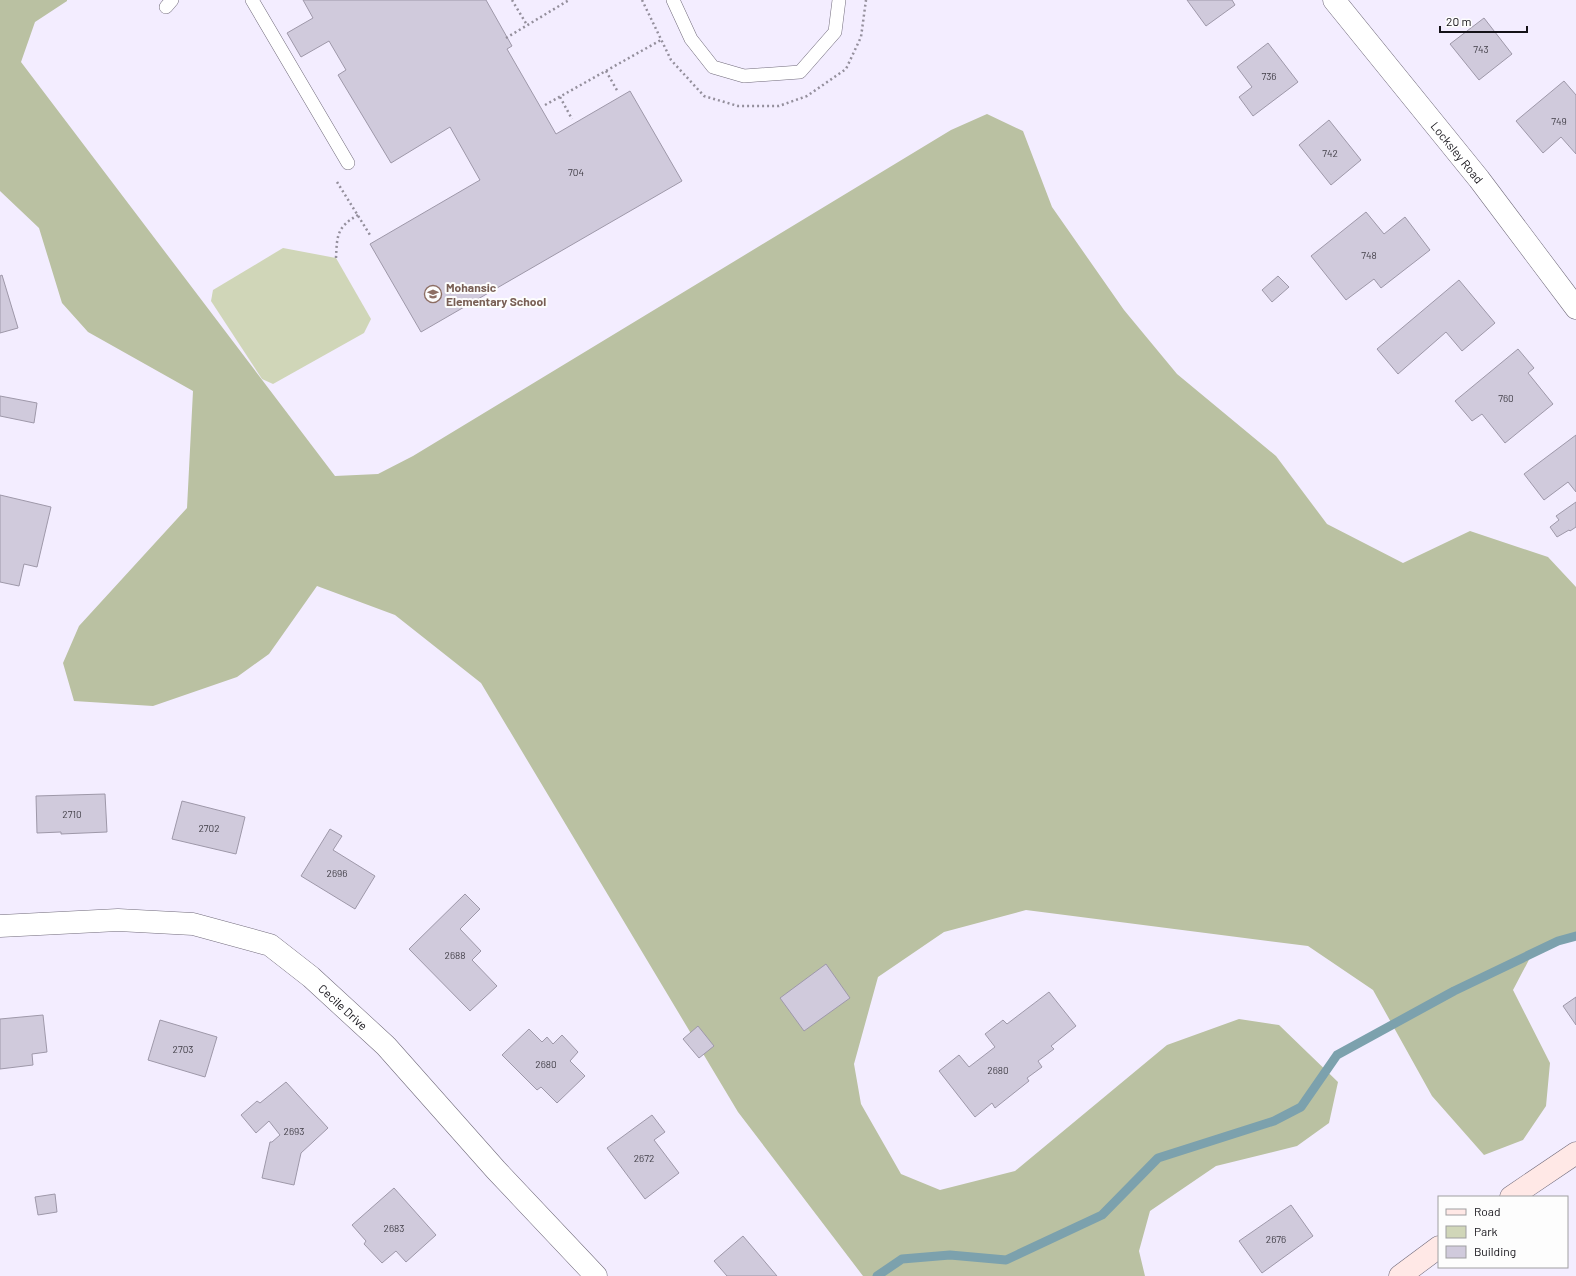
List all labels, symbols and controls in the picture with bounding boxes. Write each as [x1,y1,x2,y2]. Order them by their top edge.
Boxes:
scale bar [1440,8,1527,34]
text: 20 m [1446,14,1472,28]
house number: 743 [1473,43,1489,55]
house number: 736 [1261,70,1277,82]
house number: 749 [1551,115,1567,127]
street label: Locksley Road [1428,119,1486,186]
house number: 742 [1322,147,1338,159]
house number: 704 [568,166,584,178]
house number: 748 [1361,249,1377,261]
place label: Mohansic Elementary School [446,280,546,308]
school or university icon: Mohansic Elementary School [423,284,443,304]
house number: 760 [1498,392,1514,404]
house number: 2710 [62,808,82,820]
house number: 2702 [198,822,220,834]
house number: 2696 [327,867,347,879]
house number: 2688 [445,949,465,961]
street label: Cecile Drive [316,981,371,1033]
house number: 2703 [173,1043,193,1055]
house number: 2680 [535,1058,557,1070]
house number: 2680 [987,1064,1009,1076]
house number: 2693 [284,1125,304,1137]
house number: 2672 [634,1152,654,1164]
legend [1438,1196,1568,1268]
text: Road [1474,1204,1501,1218]
house number: 2683 [384,1222,404,1234]
text: Park [1474,1224,1498,1238]
house number: 2676 [1266,1233,1286,1245]
text: Building [1474,1244,1516,1258]

